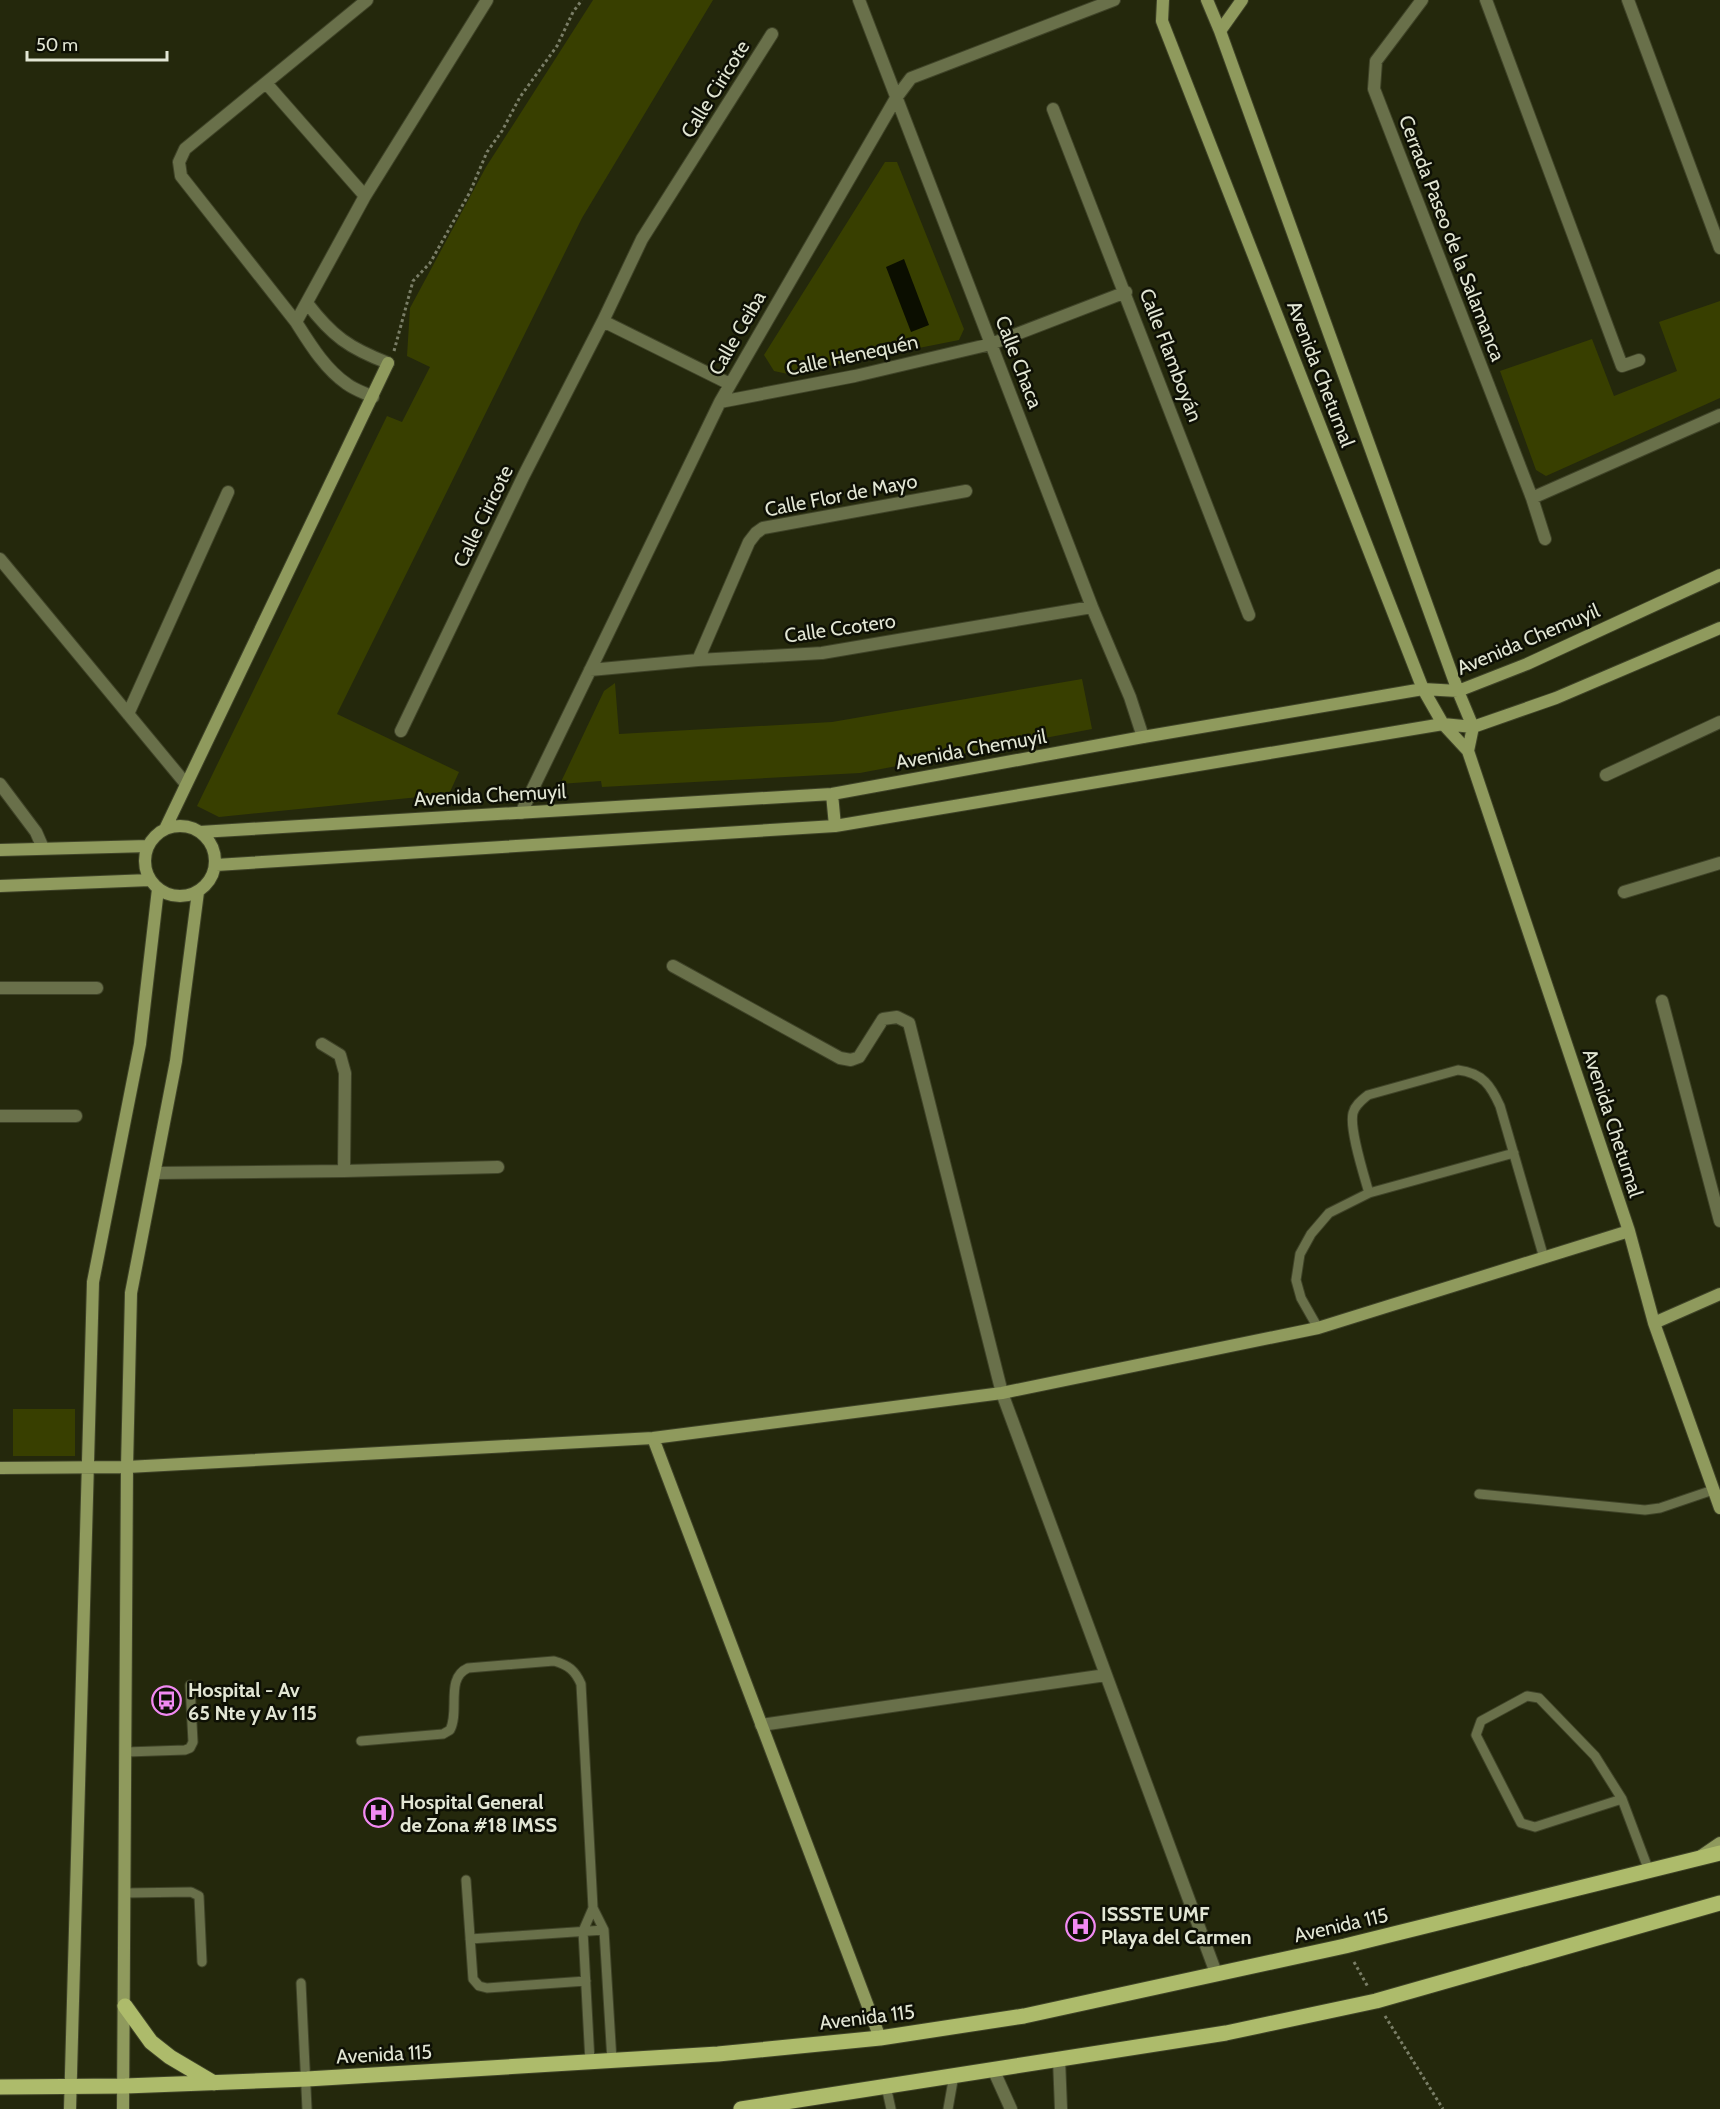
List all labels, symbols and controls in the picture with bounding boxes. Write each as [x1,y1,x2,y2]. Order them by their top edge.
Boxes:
scale bar [27,24,166,62]
text: 50 m [36,34,78,56]
street label: Calle Ciricote [676,36,754,142]
street label: Cerrada Paseo de la Salamanca [1394,112,1510,365]
street label: Calle Flamboyán [1135,285,1207,425]
street label: Calle Ceiba [703,286,771,379]
street label: Avenida Chetumal [1282,298,1360,451]
street label: Calle Chaca [990,312,1048,412]
street label: Calle Henequén [784,329,920,381]
street label: Calle Ciricote [448,461,518,571]
street label: Calle Flor de Mayo [763,468,919,522]
street label: Avenida Chemuyil [1453,598,1603,680]
street label: Calle Ccotero [783,608,897,648]
street label: Avenida Chemuyil [894,724,1049,774]
street label: Avenida Chemuyil [413,779,567,811]
street label: Avenida Chetumal [1578,1046,1648,1200]
place label: Hospital - Av 65 Nte y Av 115 [188,1678,317,1725]
bus stop icon: Hospital - Av 65 Nte y Av 115 [151,1685,183,1717]
place label: Hospital General de Zona #18 IMSS [400,1790,558,1837]
hospital icon: Hospital General de Zona #18 IMSS [363,1797,395,1829]
place label: ISSSTE UMF Playa del Carmen [1101,1902,1252,1949]
street label: Avenida 115 [1292,1903,1390,1947]
hospital icon: ISSSTE UMF Playa del Carmen [1064,1910,1096,1942]
street label: Avenida 115 [818,1999,916,2035]
street label: Avenida 115 [335,2040,433,2068]

